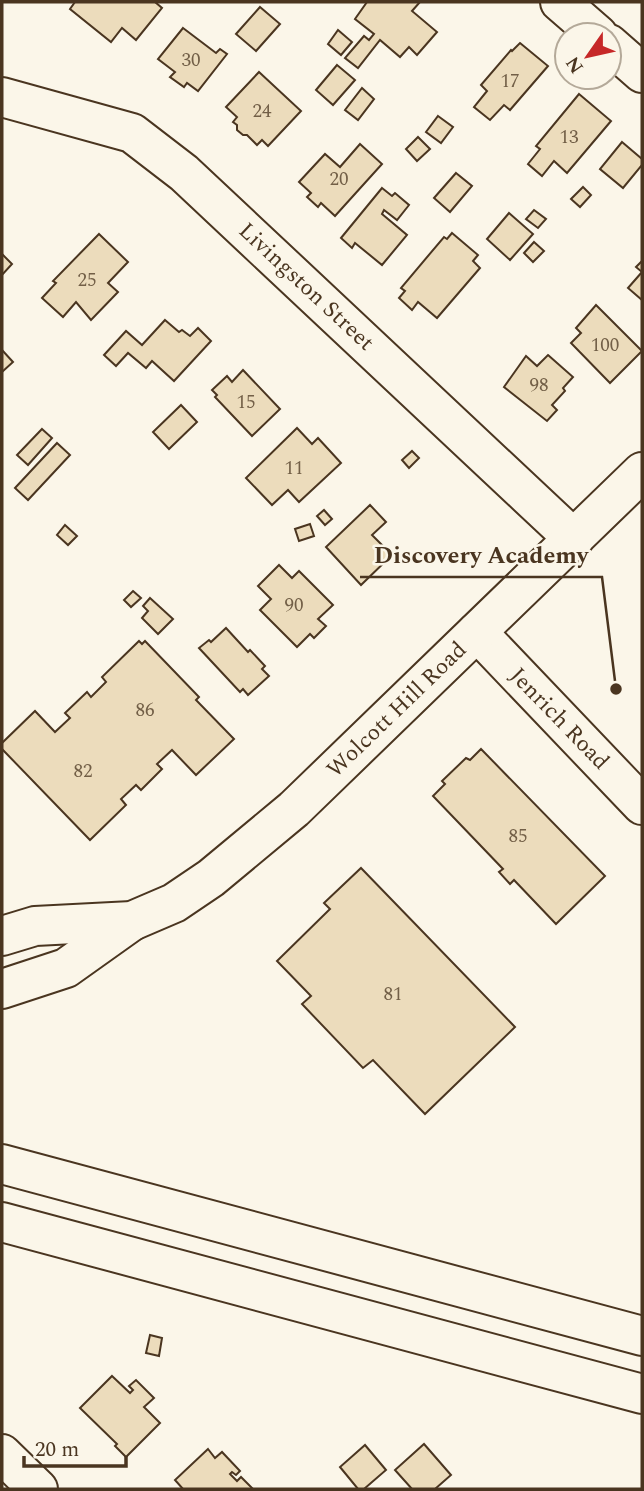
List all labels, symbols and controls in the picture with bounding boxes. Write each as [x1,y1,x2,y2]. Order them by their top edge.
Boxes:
north arrow [553,21,623,91]
house number: 30 [181,46,201,75]
text: N [559,50,592,79]
house number: 17 [500,67,520,96]
house number: 24 [252,97,272,126]
house number: 13 [559,123,579,152]
house number: 20 [329,165,349,194]
street label: Livingston Street [230,214,382,360]
house number: 25 [77,266,97,295]
house number: 100 [591,331,619,360]
house number: 98 [529,371,549,400]
house number: 15 [236,388,256,417]
house number: 11 [284,454,304,483]
callout: Discovery Academy [360,532,602,577]
text: Discovery Academy [374,538,590,574]
house number: 90 [284,591,304,620]
street label: Wolcott Hill Road [319,634,475,786]
street label: Jenrich Road [501,660,617,779]
house number: 86 [135,696,155,725]
house number: 82 [73,757,93,786]
house number: 85 [508,822,528,851]
house number: 81 [383,980,403,1009]
scale bar [24,1424,126,1468]
text: 20 m [35,1434,79,1466]

